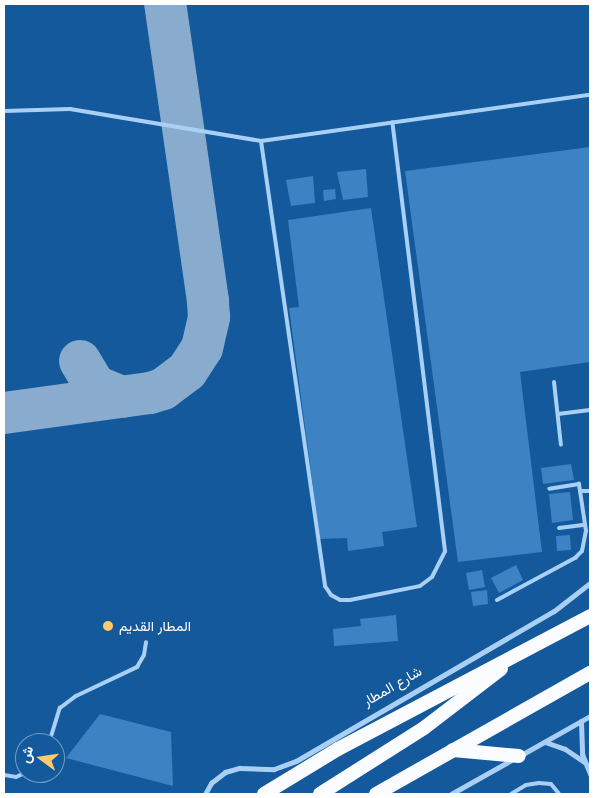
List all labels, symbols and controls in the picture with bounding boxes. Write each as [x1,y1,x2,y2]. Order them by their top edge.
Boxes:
place label: المطار القديم [119,618,191,634]
marker: المطار القديم [101,619,115,633]
street label: شارع المطار [360,662,424,710]
north arrow [15,733,65,783]
text: ش [17,745,36,765]

